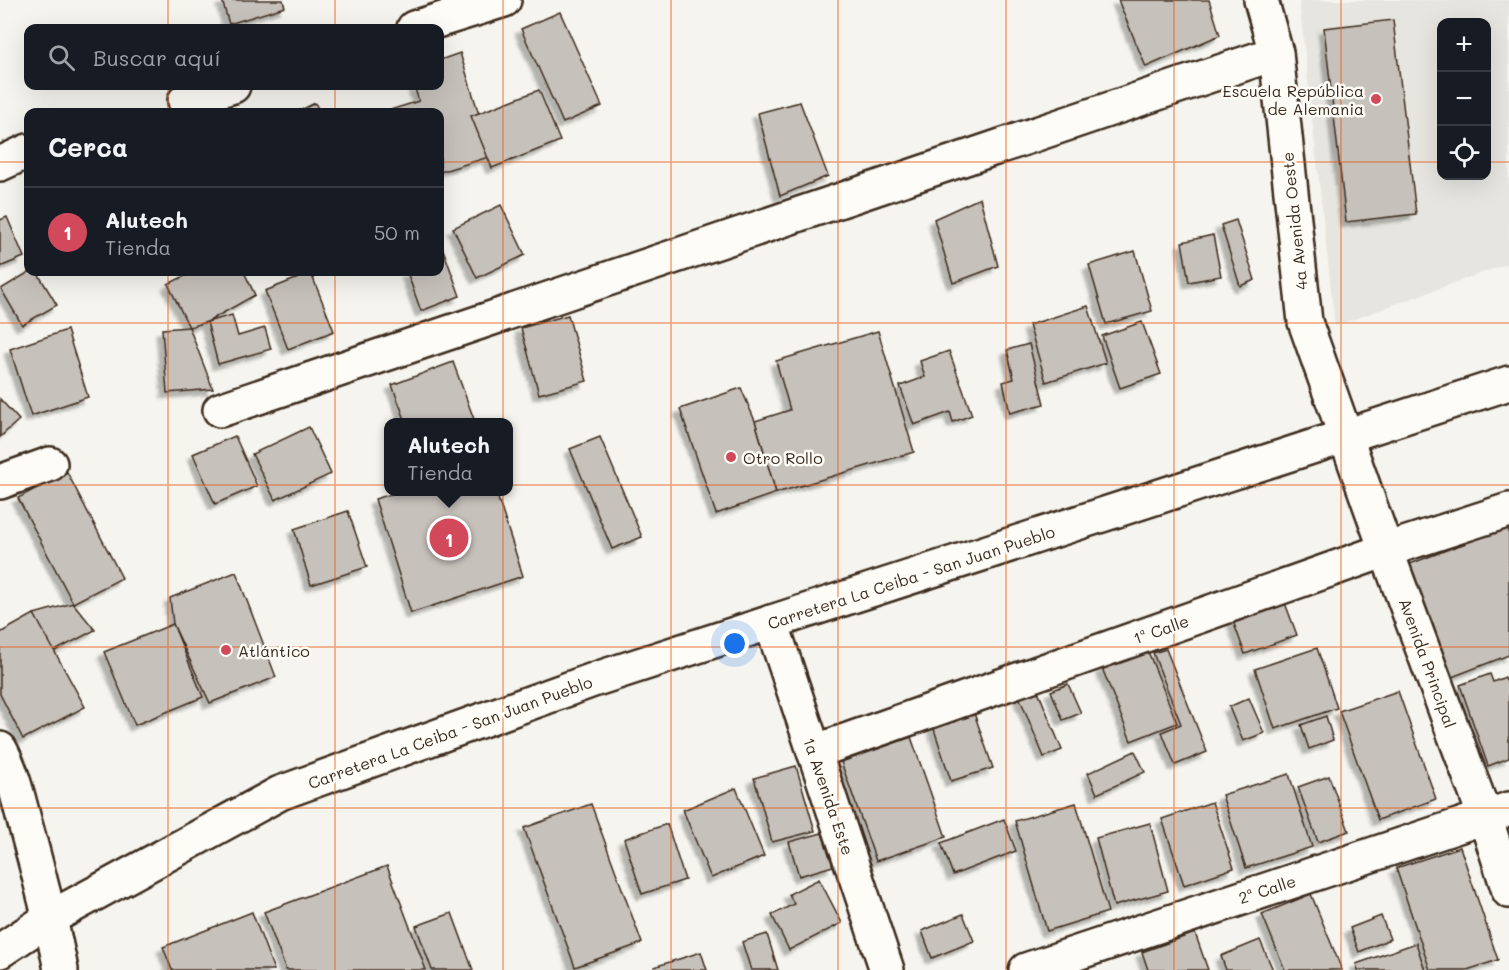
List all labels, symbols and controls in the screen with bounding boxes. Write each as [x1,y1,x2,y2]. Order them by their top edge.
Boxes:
map controls [1437,18,1491,180]
button: + [1437,18,1491,72]
search box [24,24,444,90]
icon: search [45,41,78,74]
text: Buscar aquí [93,43,221,72]
button: − [1437,72,1491,126]
place label: Escuela República de Alemania [1223,80,1364,119]
marker: Escuela República de Alemania [1369,92,1383,106]
button: locate [1437,126,1491,180]
text: Cerca [48,130,128,164]
street label: 4a Avenida Oeste [1276,151,1312,291]
text: Alutech [105,205,188,234]
text: 1 [63,219,72,245]
text: 50 m [374,219,420,245]
text: Tienda [105,234,171,260]
popup [384,418,513,496]
text: Alutech [407,430,490,459]
place label: Otro Rollo [743,447,823,468]
marker: Otro Rollo [724,450,738,464]
text: Tienda [407,459,473,485]
pin: 1 [430,516,468,560]
street label: Carretera La Ceiba - San Juan Pueblo [765,521,1057,633]
street label: Avenida Principal [1395,595,1461,731]
street label: 1ª Calle [1131,610,1191,648]
your location [720,629,749,658]
place label: Atlántico [238,640,310,661]
marker: Atlántico [219,643,233,657]
street label: Carretera La Ceiba - San Juan Pueblo [305,671,595,793]
street label: 1a Avenida Este [799,734,859,858]
street label: 2ª Calle [1236,870,1298,908]

